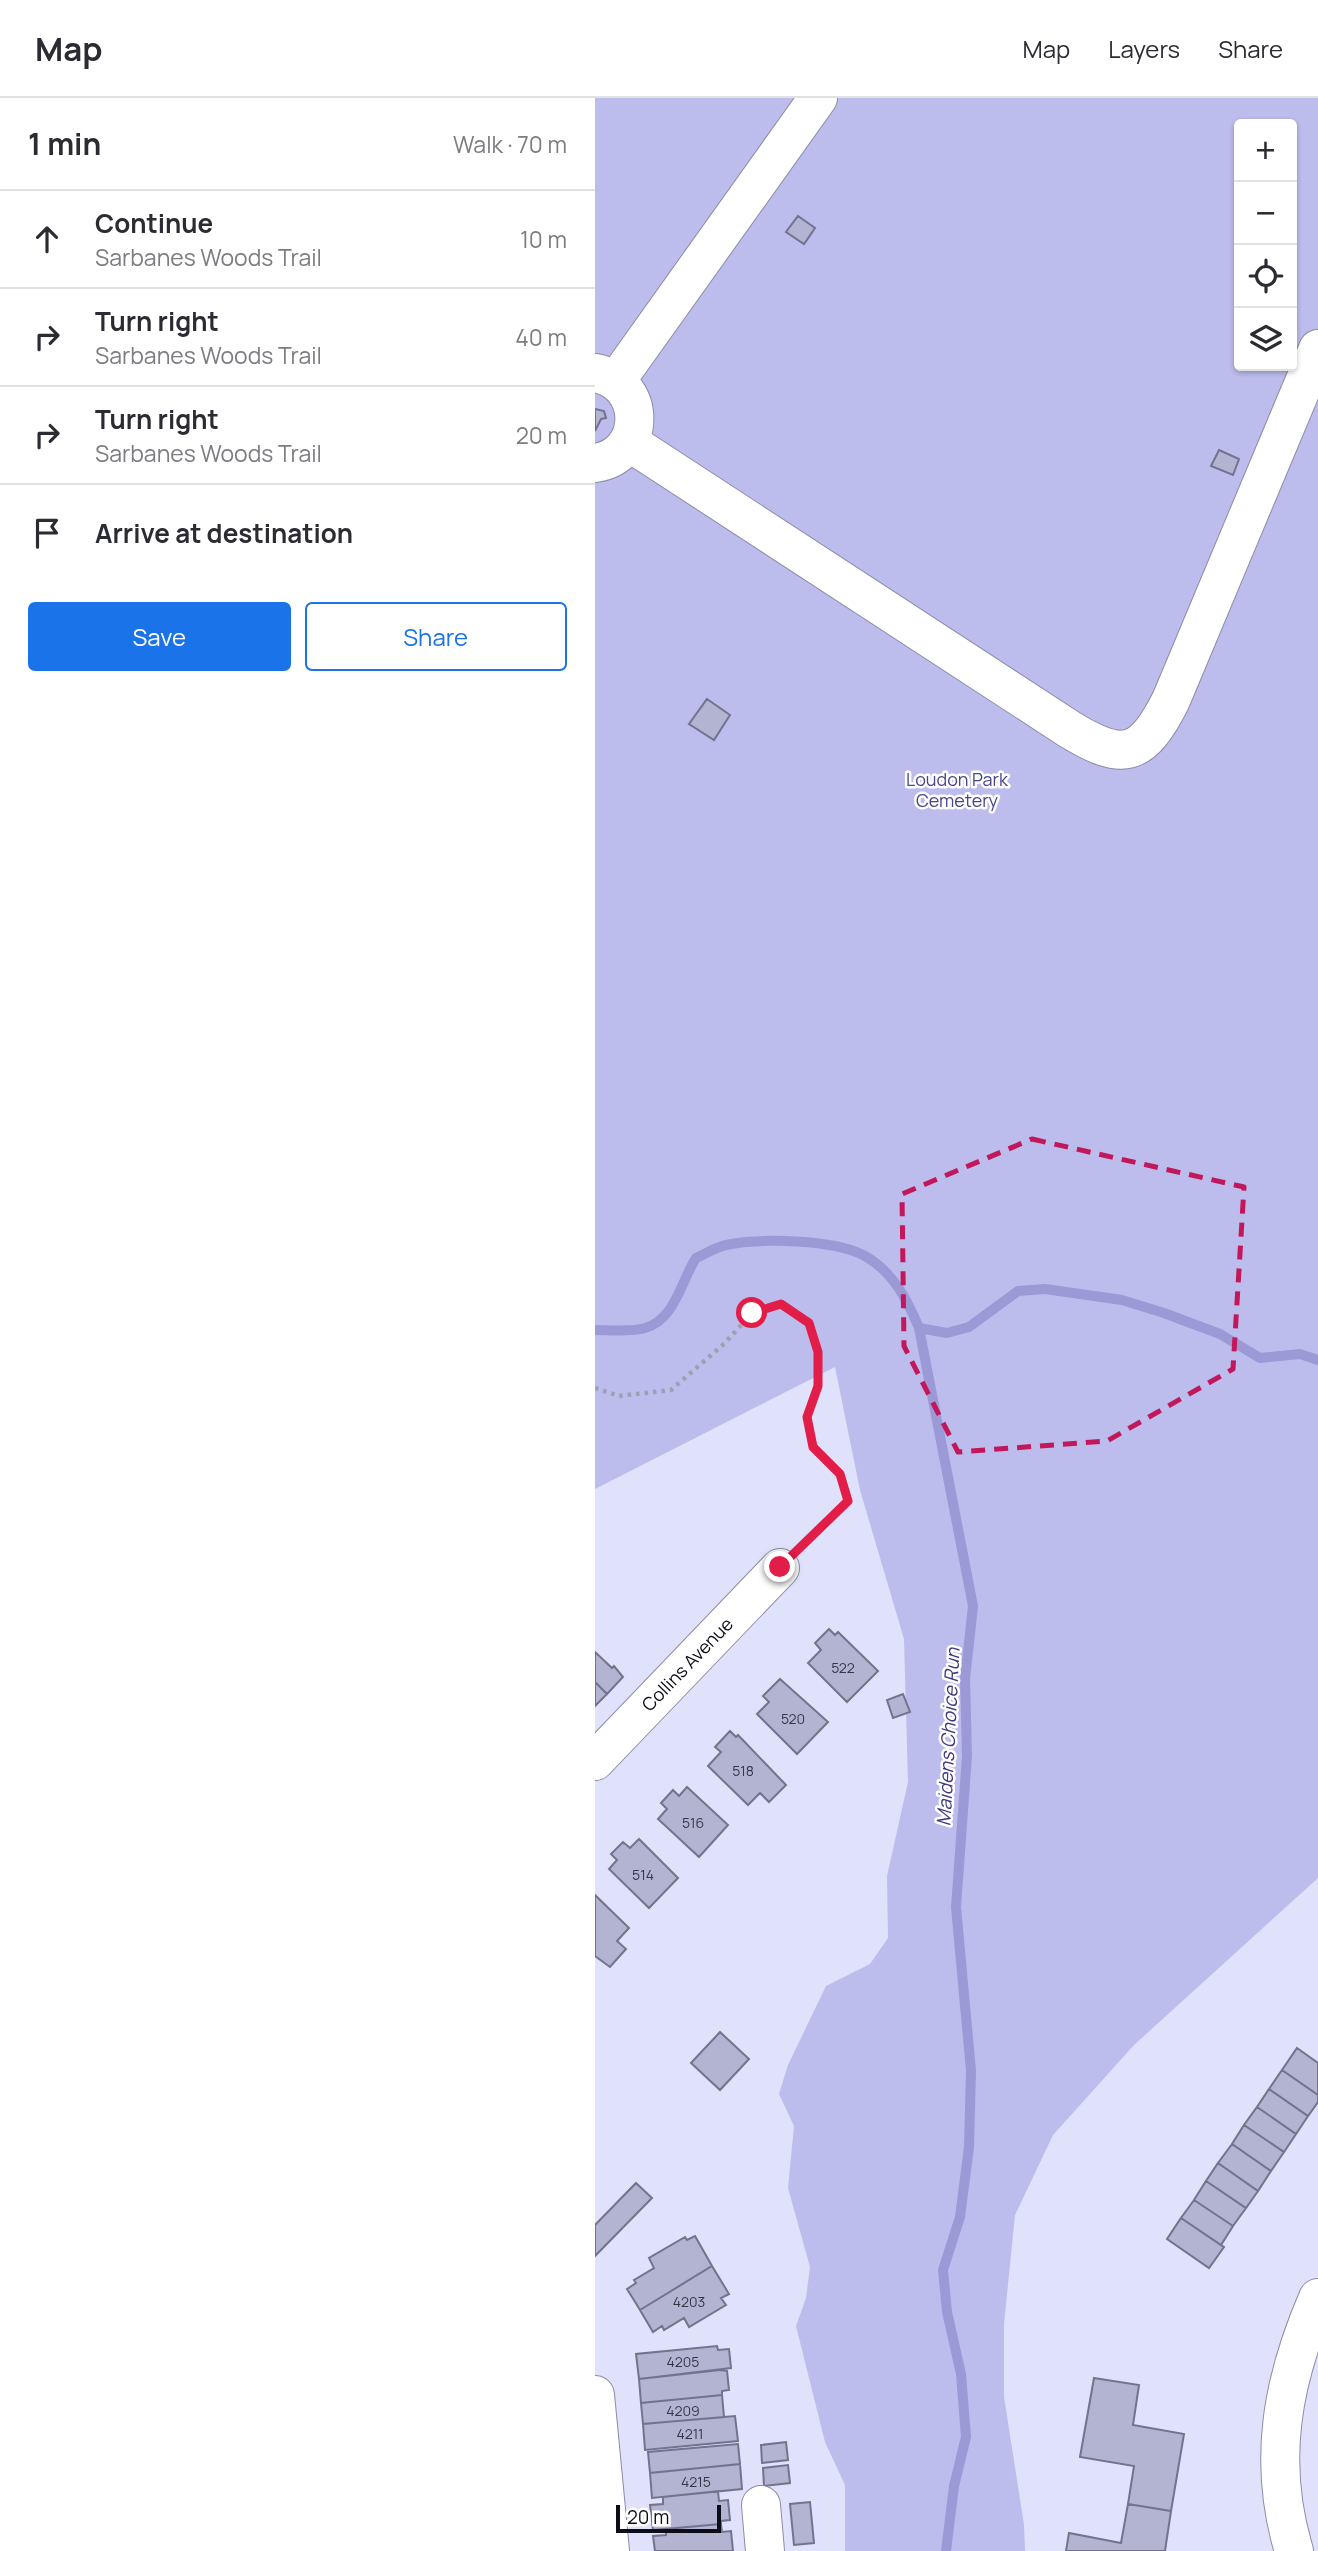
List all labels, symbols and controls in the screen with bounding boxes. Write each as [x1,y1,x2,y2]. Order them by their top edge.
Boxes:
text: Map [35,26,103,71]
text: Map [1023,32,1070,65]
text: Layers [1108,32,1180,65]
text: Share [1218,32,1283,65]
map controls [1234,119,1297,371]
button: + [1234,119,1297,182]
text: 1 min [28,123,101,164]
text: Walk · 70 m [453,128,567,160]
button: − [1234,182,1297,245]
text: Continue [95,205,213,241]
icon: ahead [28,220,66,258]
text: 10 m [520,223,567,255]
text: Sarbanes Woods Trail [95,241,322,273]
button: locate [1234,245,1297,308]
text: Turn right [95,303,219,339]
button: layers [1234,308,1297,371]
icon: right [28,318,66,356]
text: 40 m [515,321,567,353]
text: Sarbanes Woods Trail [95,339,322,371]
text: Turn right [95,401,219,437]
icon: right [28,416,66,454]
text: 20 m [516,419,567,451]
text: Sarbanes Woods Trail [95,437,322,469]
icon: arrive [28,514,66,552]
text: Arrive at destination [95,515,353,551]
button: Save [28,602,291,671]
button: Share [305,602,567,671]
park label: Loudon Park Cemetery [906,767,1009,812]
route start [736,1297,767,1328]
route end [764,1551,795,1582]
street label: Collins Avenue [636,1612,738,1716]
water label: Maidens Choice Run [930,1647,966,1827]
house number: 522 [831,1658,855,1677]
house number: 520 [781,1709,805,1728]
house number: 518 [732,1761,754,1780]
house number: 516 [682,1813,704,1832]
house number: 514 [632,1865,654,1884]
house number: 4203 [673,2292,705,2311]
house number: 4205 [667,2352,699,2371]
house number: 4209 [666,2401,700,2420]
house number: 4211 [676,2424,704,2443]
house number: 4215 [681,2472,711,2491]
scale bar [616,2502,721,2534]
text: 20 m [627,2504,669,2530]

